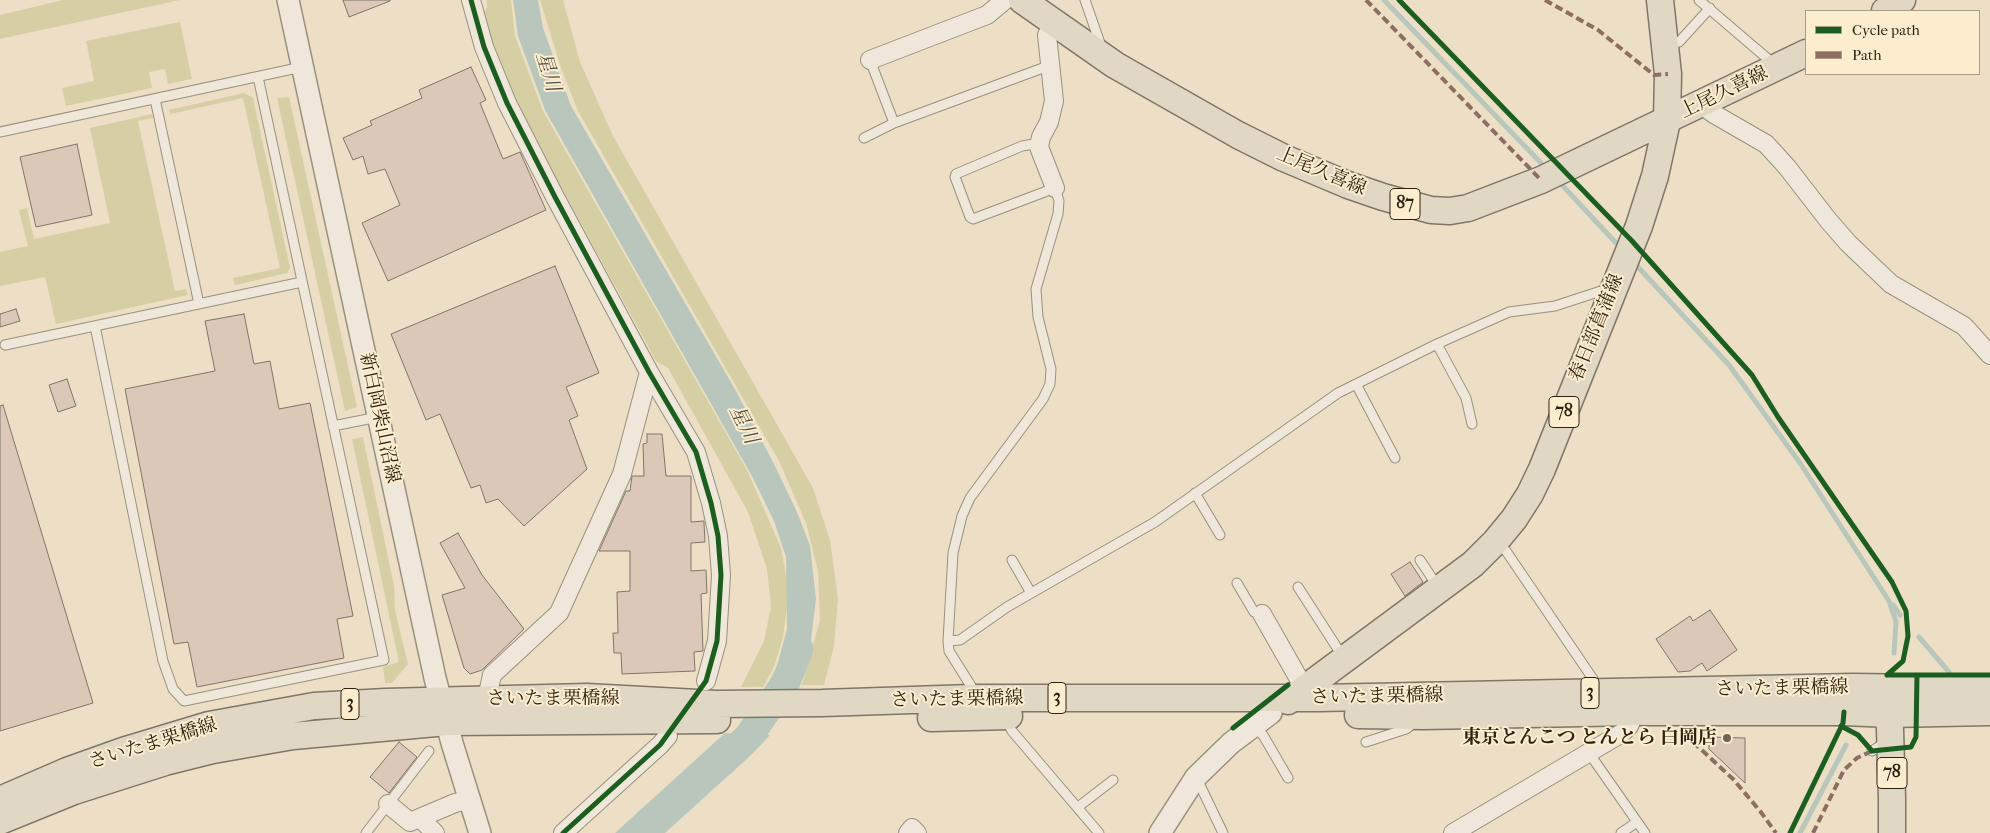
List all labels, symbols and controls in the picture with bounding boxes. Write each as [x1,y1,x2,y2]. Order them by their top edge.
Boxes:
legend [1805,10,1980,75]
text: Cycle path [1852,21,1920,39]
text: Path [1852,46,1882,64]
water label: 星川 [530,49,564,95]
street label: 上尾久喜線 [1676,62,1772,124]
street label: 上尾久喜線 [1273,143,1369,201]
road number: 87 [1390,188,1420,220]
street label: 春日部菖蒲線 [1565,271,1629,385]
street label: 新白岡柴山沼線 [354,351,404,485]
road number: 78 [1549,397,1579,428]
water label: 星川 [723,402,763,448]
street label: さいたま栗橋線 [1715,676,1849,702]
road number: 3 [1581,678,1599,708]
road number: 3 [1048,682,1066,714]
street label: さいたま栗橋線 [1310,684,1444,710]
street label: さいたま栗橋線 [890,687,1024,713]
street label: さいたま栗橋線 [487,688,619,710]
road number: 3 [341,689,359,720]
street label: さいたま栗橋線 [86,714,220,774]
place label: 東京とんこつ とんとら 白岡店 [1462,727,1717,749]
marker: 東京とんこつ とんとら 白岡店 [1721,732,1733,744]
road number: 78 [1877,758,1907,788]

